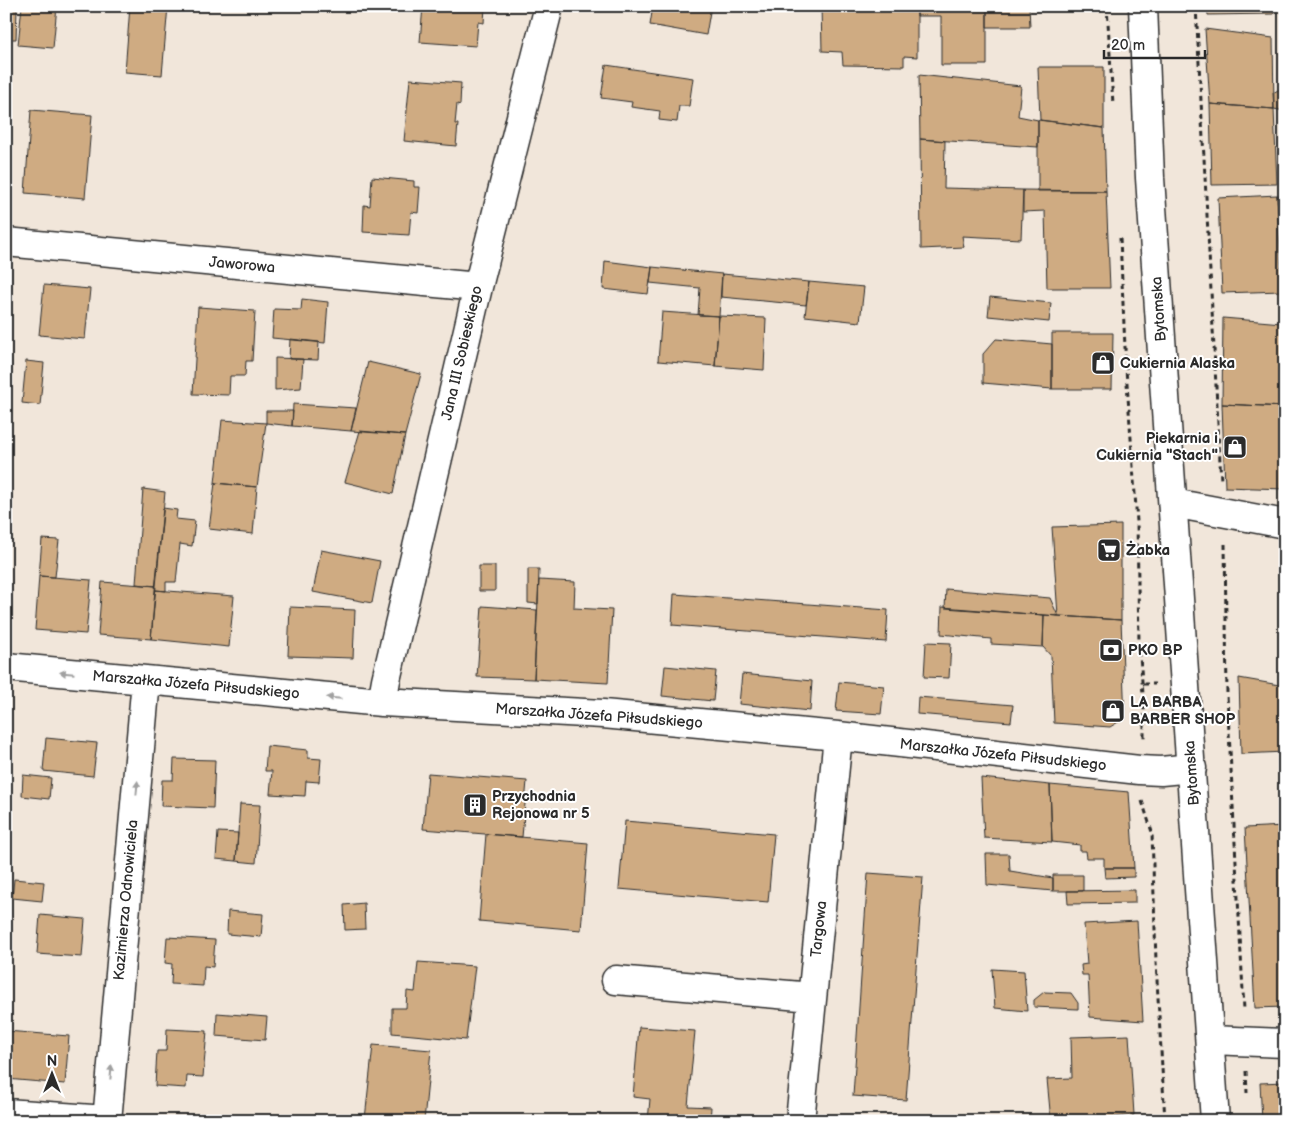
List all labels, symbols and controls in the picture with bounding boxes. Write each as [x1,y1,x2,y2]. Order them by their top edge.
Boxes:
scale bar [1104,28,1205,60]
text: 20 m [1111,36,1145,55]
street label: Jaworowa [208,253,276,277]
street label: Bytomska [1147,276,1171,342]
street label: Jana III Sobieskiego [437,284,487,422]
shop icon: Cukiernia Alaska [1090,350,1116,376]
place label: Cukiernia Alaska [1120,354,1235,373]
place label: Piekarnia i Cukiernia "Stach" [1096,429,1218,465]
shop icon: Piekarnia i Cukiernia "Stach" [1222,434,1248,460]
supermarket icon: Żabka [1096,537,1122,563]
place label: Żabka [1126,540,1170,560]
bank icon: PKO BP [1098,637,1124,663]
place label: PKO BP [1128,641,1183,660]
street label: Marszałka Józefa Piłsudskiego [92,666,300,704]
one-way arrow [59,669,75,677]
one-way arrow [325,693,341,701]
place label: LA BARBA BARBER SHOP [1130,693,1236,729]
shop icon: LA BARBA BARBER SHOP [1100,698,1126,724]
street label: Marszałka Józefa Piłsudskiego [495,699,703,733]
street label: Marszałka Józefa Piłsudskiego [899,735,1107,775]
street label: Bytomska [1180,740,1204,806]
one-way arrow [133,780,141,796]
place label: Przychodnia Rejonowa nr 5 [492,787,590,823]
building icon: Przychodnia Rejonowa nr 5 [462,792,488,818]
street label: Kazimierza Odnowiciela [110,819,142,981]
street label: Targowa [807,900,831,958]
north arrow [28,1050,78,1100]
text: N [47,1053,57,1070]
one-way arrow [107,1064,115,1080]

